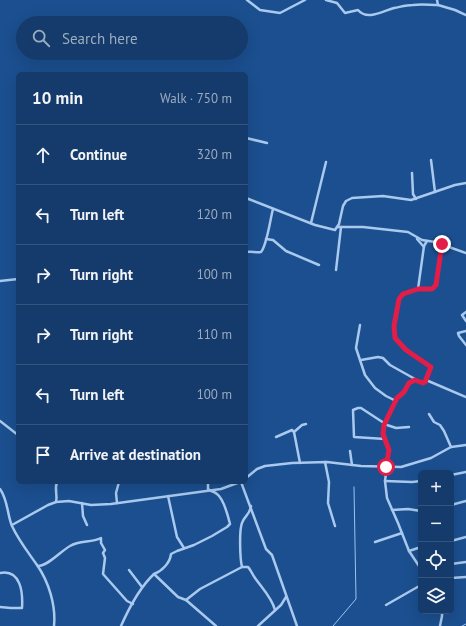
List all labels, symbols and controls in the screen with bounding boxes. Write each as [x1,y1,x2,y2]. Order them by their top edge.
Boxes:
search box [16,16,248,60]
icon: search [30,27,52,49]
text: Search here [62,29,138,48]
text: 10 min [32,87,83,109]
text: Walk · 750 m [160,90,232,107]
icon: ahead [32,144,54,166]
text: Continue [70,145,127,164]
text: 320 m [197,146,232,163]
icon: left [32,204,54,226]
text: Turn left [70,205,124,224]
text: 120 m [197,206,232,223]
route end [433,235,451,253]
icon: right [32,264,54,286]
text: Turn right [70,265,133,284]
text: 100 m [197,266,232,283]
icon: right [32,324,54,346]
text: Turn right [70,325,133,344]
text: 110 m [197,326,232,343]
icon: left [32,384,54,406]
text: Turn left [70,385,124,404]
text: 100 m [197,386,232,403]
icon: arrive [32,444,54,466]
text: Arrive at destination [70,445,201,464]
route start [377,458,395,476]
map controls [418,470,454,614]
button: + [418,470,454,506]
button: − [418,506,454,542]
button: locate [418,542,454,578]
button: layers [418,578,454,614]

